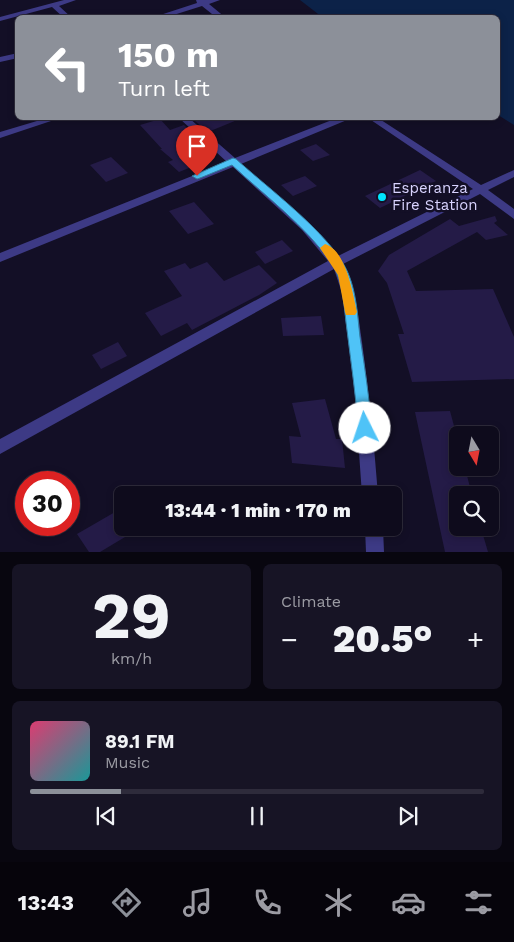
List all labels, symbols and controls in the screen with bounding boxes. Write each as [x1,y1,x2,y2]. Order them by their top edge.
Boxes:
text: 150 m [118,34,219,76]
icon: left [35,35,100,100]
text: Turn left [118,76,210,101]
pin [176,125,218,176]
icon: arrive [183,132,211,160]
place label: Esperanza Fire Station [392,179,477,214]
marker: Esperanza Fire Station [376,191,388,203]
position arrow [338,401,390,453]
north arrow [449,426,499,476]
map controls [449,426,499,536]
speed limit sign: 30 [15,471,80,536]
button: search [449,486,499,536]
text: 13:44 · 1 min · 170 m [165,499,351,522]
text: 29 [92,578,171,654]
text: Climate [281,592,341,611]
text: 20.5° [332,617,433,661]
text: − [281,623,298,656]
text: + [467,623,484,656]
text: km/h [111,649,152,668]
text: 89.1 FM [105,730,175,753]
text: Music [105,753,150,772]
icon: previous [92,802,120,830]
icon: pause [243,802,271,830]
icon: next [394,802,422,830]
icon: directions [109,885,144,920]
icon: music [180,885,215,920]
icon: phone [250,885,285,920]
icon: climate [321,885,356,920]
icon: car [391,885,426,920]
icon: filters [461,885,496,920]
text: 13:43 [18,890,74,915]

